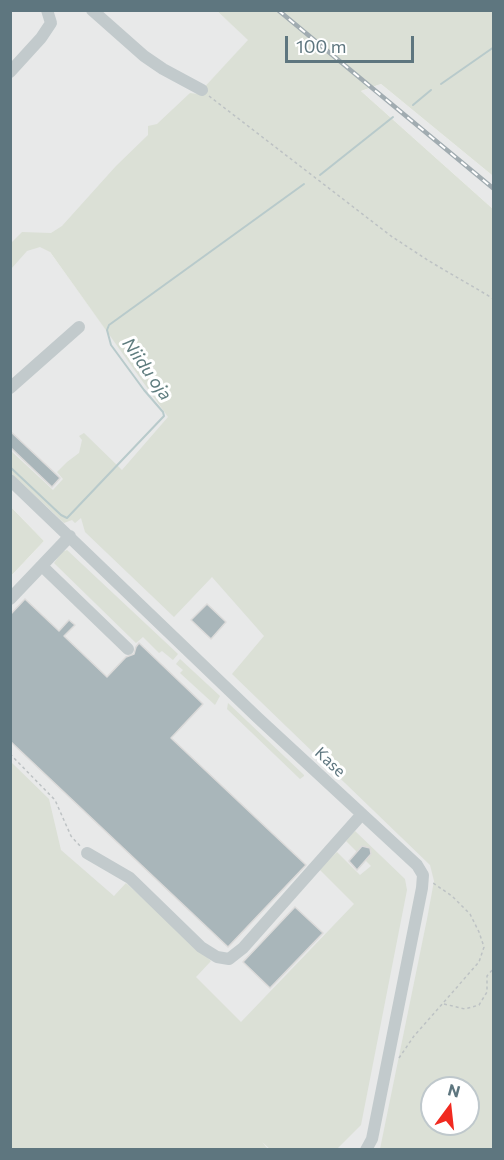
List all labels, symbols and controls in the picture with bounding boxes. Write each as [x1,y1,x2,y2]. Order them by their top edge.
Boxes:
scale bar [288,24,417,62]
text: 100 m [296,35,346,57]
water label: Niidu oja [118,334,176,404]
street label: Kase [311,743,349,781]
north arrow [420,1076,480,1136]
text: N [446,1079,463,1101]

